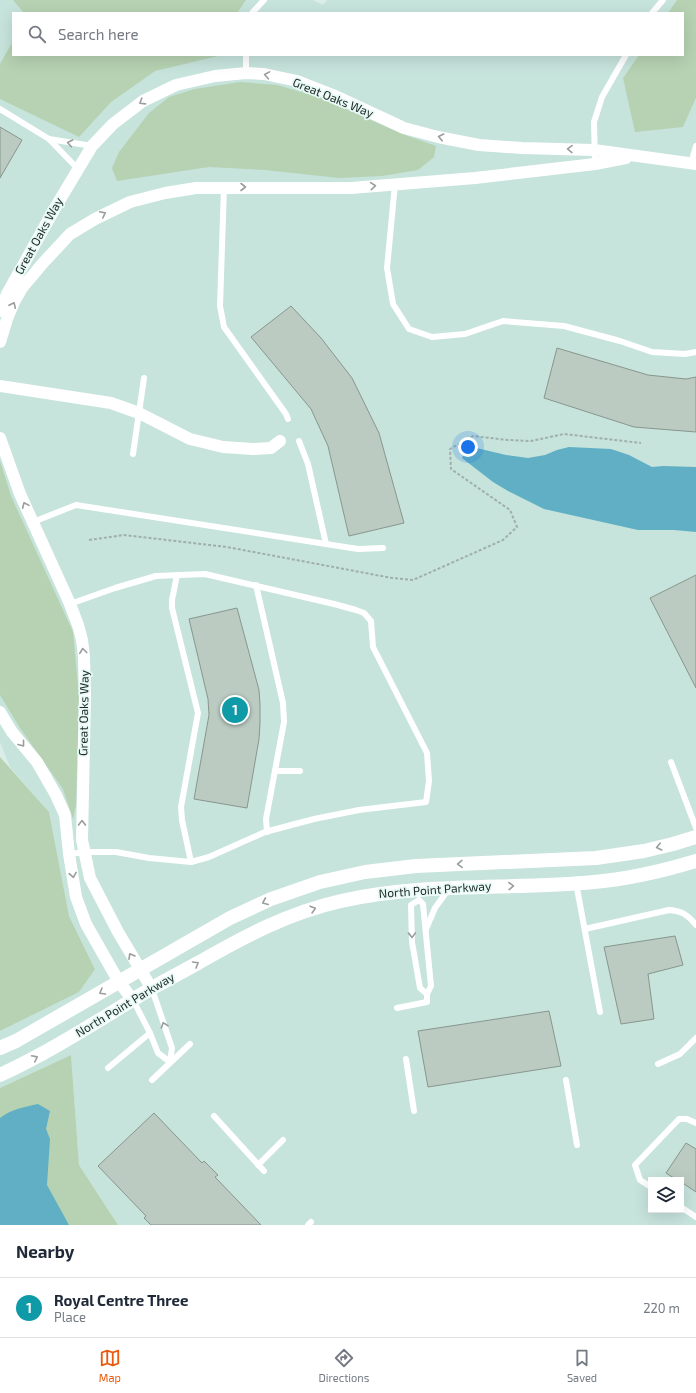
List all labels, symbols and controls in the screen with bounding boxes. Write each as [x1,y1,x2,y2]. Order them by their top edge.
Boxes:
search box [12,12,684,56]
icon: search [26,23,48,45]
text: Search here [58,25,139,43]
one-way arrow [264,71,270,80]
street label: Great Oaks Way [291,74,376,120]
one-way arrow [139,97,146,105]
one-way arrow [438,134,444,142]
one-way arrow [67,139,74,148]
one-way arrow [567,145,573,153]
one-way arrow [370,182,376,191]
one-way arrow [240,183,246,191]
street label: Great Oaks Way [11,194,65,277]
one-way arrow [99,211,106,219]
one-way arrow [8,302,16,309]
your location [458,437,478,457]
one-way arrow [22,501,30,509]
one-way arrow [79,648,88,654]
street label: Great Oaks Way [75,669,91,756]
pin: 1 [222,695,248,725]
one-way arrow [17,740,24,747]
one-way arrow [78,820,86,826]
one-way arrow [655,843,662,851]
one-way arrow [457,860,463,868]
one-way arrow [68,872,76,879]
street label: North Point Parkway [378,878,492,900]
one-way arrow [508,881,514,890]
one-way arrow [261,897,268,905]
one-way arrow [309,905,316,914]
one-way arrow [408,932,416,938]
one-way arrow [128,953,135,960]
one-way arrow [192,961,199,968]
street label: North Point Parkway [73,969,177,1039]
one-way arrow [99,987,106,994]
one-way arrow [160,1022,169,1029]
one-way arrow [31,1055,38,1063]
map controls [648,1177,684,1213]
button: layers [648,1177,684,1213]
text: Nearby [16,1241,74,1261]
text: Royal Centre Three [54,1291,188,1309]
text: 1 [26,1300,32,1316]
text: 220 m [643,1300,680,1316]
text: Place [54,1309,86,1325]
tab: Map [99,1347,121,1384]
tab: Directions [319,1347,369,1384]
tab: Saved [567,1347,597,1384]

